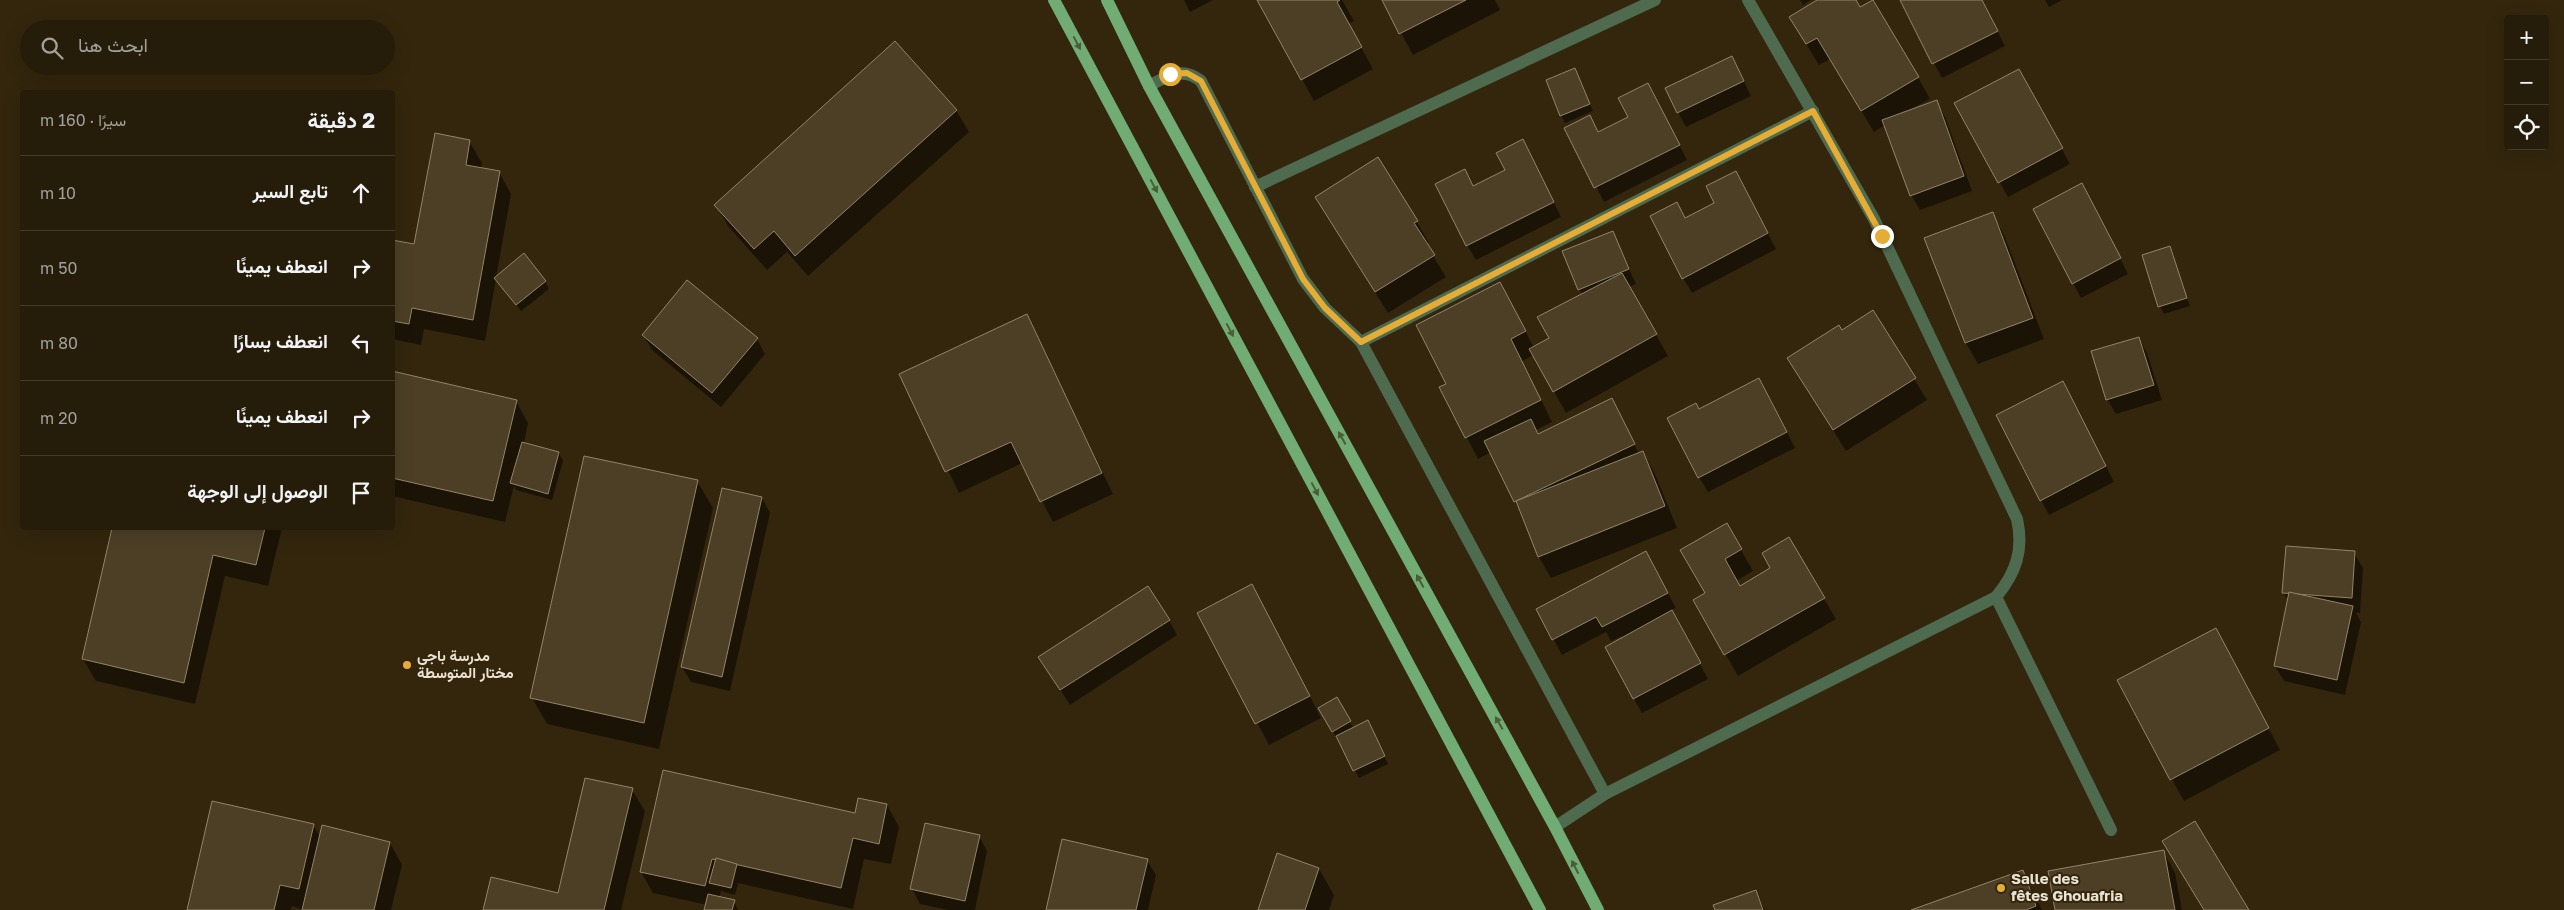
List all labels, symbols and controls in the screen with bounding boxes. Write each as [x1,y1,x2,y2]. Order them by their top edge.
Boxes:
map controls [2504,15,2549,150]
button: + [2504,15,2549,60]
search box [20,20,395,75]
text: ابحث هنا [78,33,148,56]
icon: search [38,34,66,62]
one-way arrow [1073,36,1081,50]
button: − [2504,60,2549,105]
route start [1159,63,1182,86]
button: locate [2504,105,2549,150]
text: 2 دقيقة [307,107,375,133]
text: سيرًا · 160 m [40,110,126,130]
text: تابع السير [252,179,328,202]
icon: ahead [347,179,375,207]
one-way arrow [1150,179,1158,194]
text: 10 m [40,183,76,203]
route end [1871,225,1894,248]
text: انعطف يمينًا [236,254,328,277]
icon: right [347,254,375,282]
text: 50 m [40,258,77,278]
one-way arrow [1226,323,1234,337]
text: انعطف يسارًا [233,329,328,352]
icon: left [347,329,375,357]
text: 80 m [40,333,78,353]
text: انعطف يمينًا [236,404,328,427]
icon: right [347,404,375,432]
text: 20 m [40,408,77,428]
one-way arrow [1338,431,1346,446]
text: الوصول إلى الوجهة [187,479,328,502]
icon: arrive [347,479,375,507]
one-way arrow [1311,481,1319,496]
one-way arrow [1416,574,1425,588]
place label: مدرسة باجي مختار المتوسطة [417,646,514,682]
marker: مدرسة باجي مختار المتوسطة [401,659,413,671]
one-way arrow [1494,717,1503,730]
one-way arrow [1571,859,1580,874]
place label: Salle des fêtes Ghouafria [2011,869,2123,904]
marker: Salle des fêtes Ghouafria [1995,882,2007,894]

